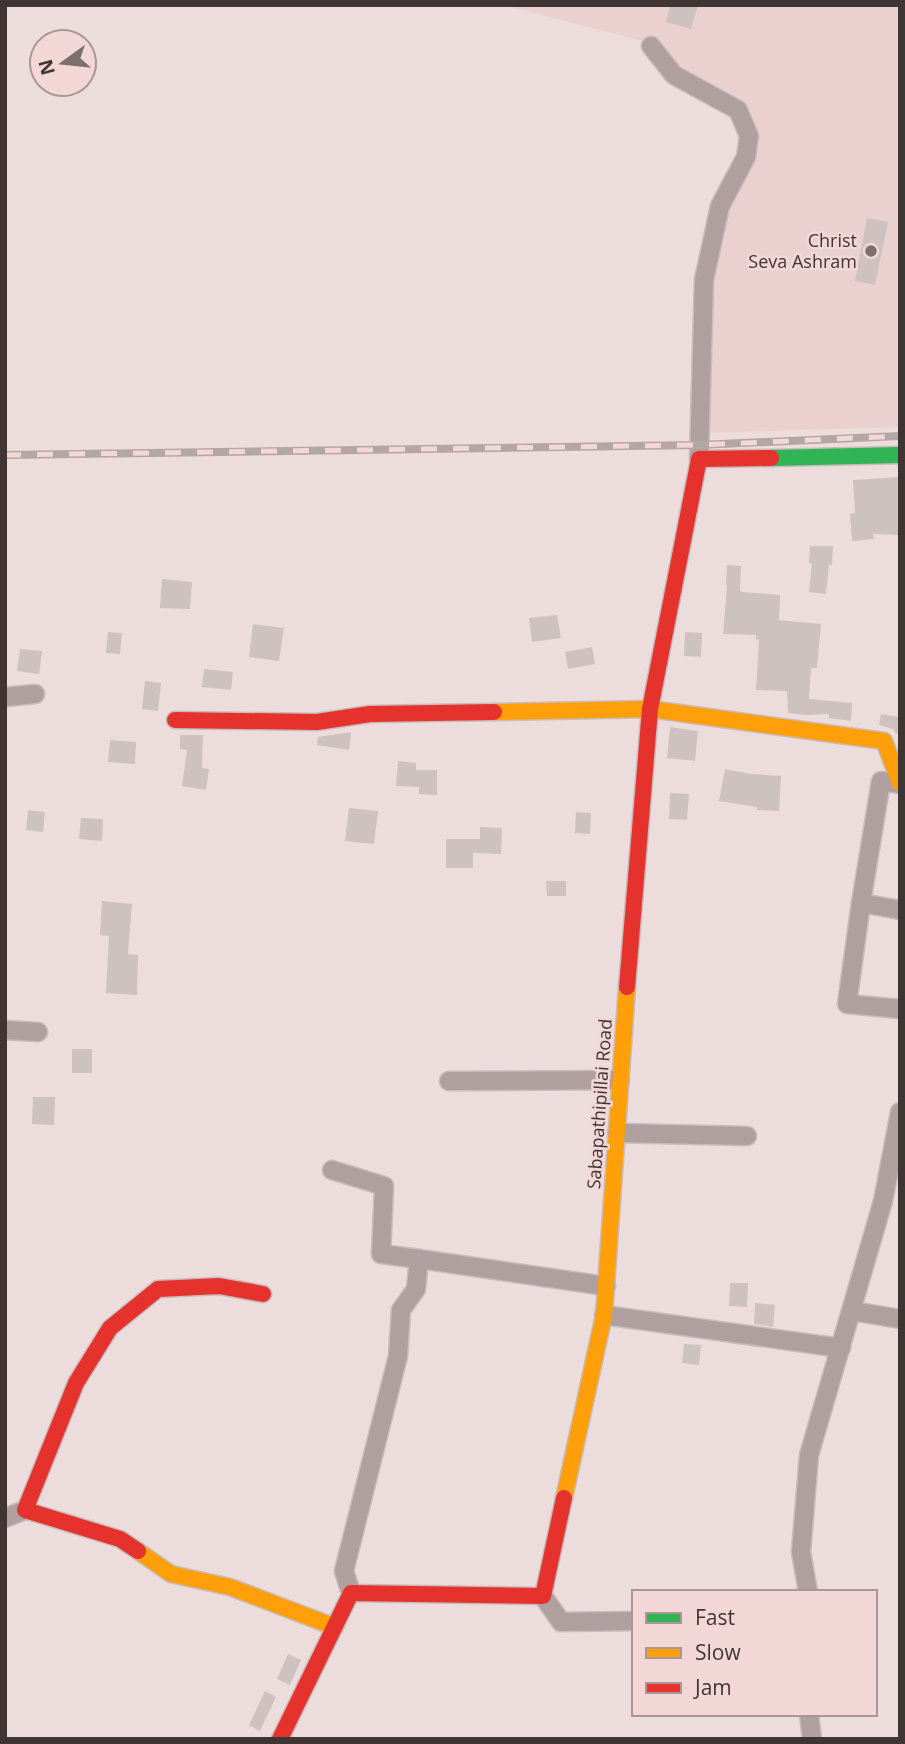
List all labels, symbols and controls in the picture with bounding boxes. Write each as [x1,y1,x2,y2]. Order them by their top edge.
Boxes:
north arrow [28,28,98,98]
text: N [32,57,61,78]
place label: Christ Seva Ashram [748,228,857,273]
marker: Christ Seva Ashram [863,243,879,259]
street label: Sabapathipillai Road [581,1018,617,1190]
legend [632,1590,877,1716]
text: Fast [695,1603,735,1631]
text: Slow [695,1638,741,1666]
text: Jam [693,1673,732,1701]

